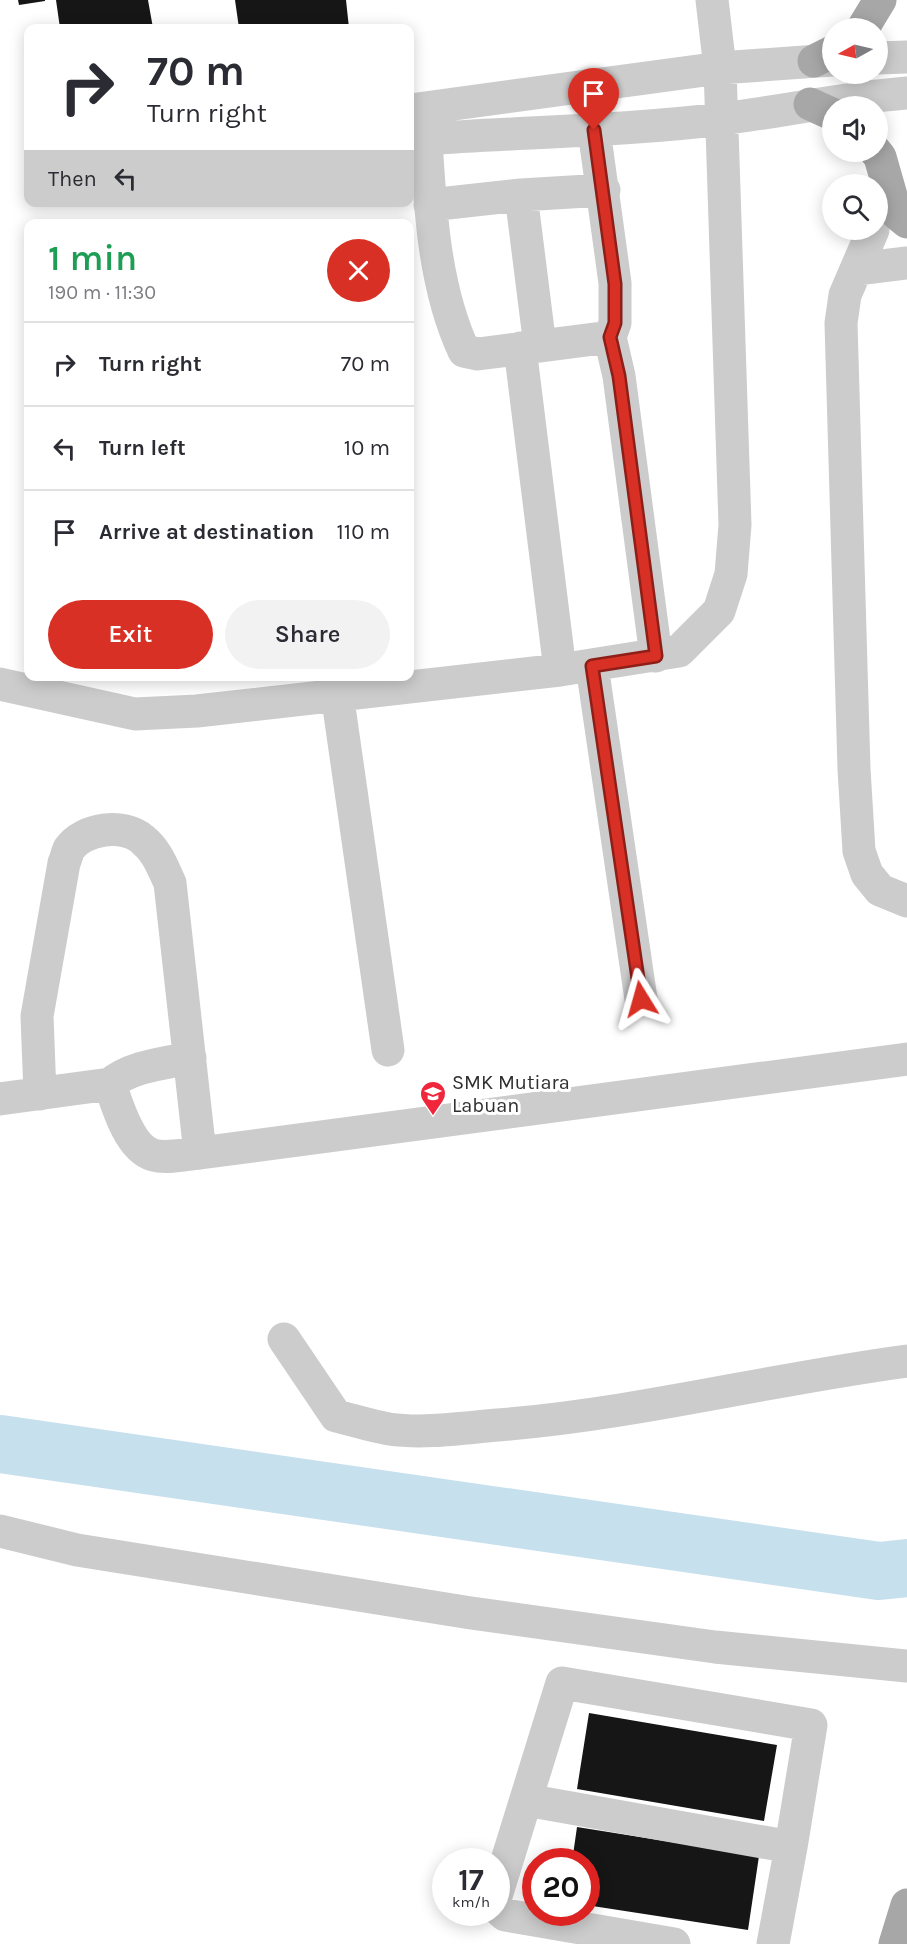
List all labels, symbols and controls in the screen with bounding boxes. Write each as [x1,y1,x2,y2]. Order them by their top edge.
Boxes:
north arrow [822,18,888,84]
map controls [822,18,888,240]
text: 70 m [147,46,245,96]
icon: right [48,48,126,126]
pin [568,68,619,130]
icon: arrive [577,77,610,110]
button: sound [822,96,888,162]
text: Turn right [147,97,267,129]
icon: left [109,162,142,195]
text: Then [48,166,97,192]
button: search [822,174,888,240]
text: 1 min [48,237,137,279]
button: close [327,239,390,302]
text: 190 m · 11:30 [48,281,156,304]
icon: right [48,348,81,381]
text: Turn right [99,351,202,377]
text: 70 m [341,351,390,377]
icon: left [48,432,81,465]
text: Turn left [99,435,186,461]
text: 10 m [344,435,390,461]
icon: arrive [48,516,81,549]
text: Arrive at destination [99,519,314,545]
text: 110 m [337,519,390,545]
button: Exit [48,600,213,669]
button: Share [225,600,390,669]
position arrow [609,967,673,1031]
place label: SMK Mutiara Labuan [452,1071,570,1117]
school or university icon: SMK Mutiara Labuan [418,1079,448,1117]
speed limit sign: 20 [522,1848,600,1926]
text: 17 [458,1862,484,1898]
text: km/h [452,1893,490,1911]

